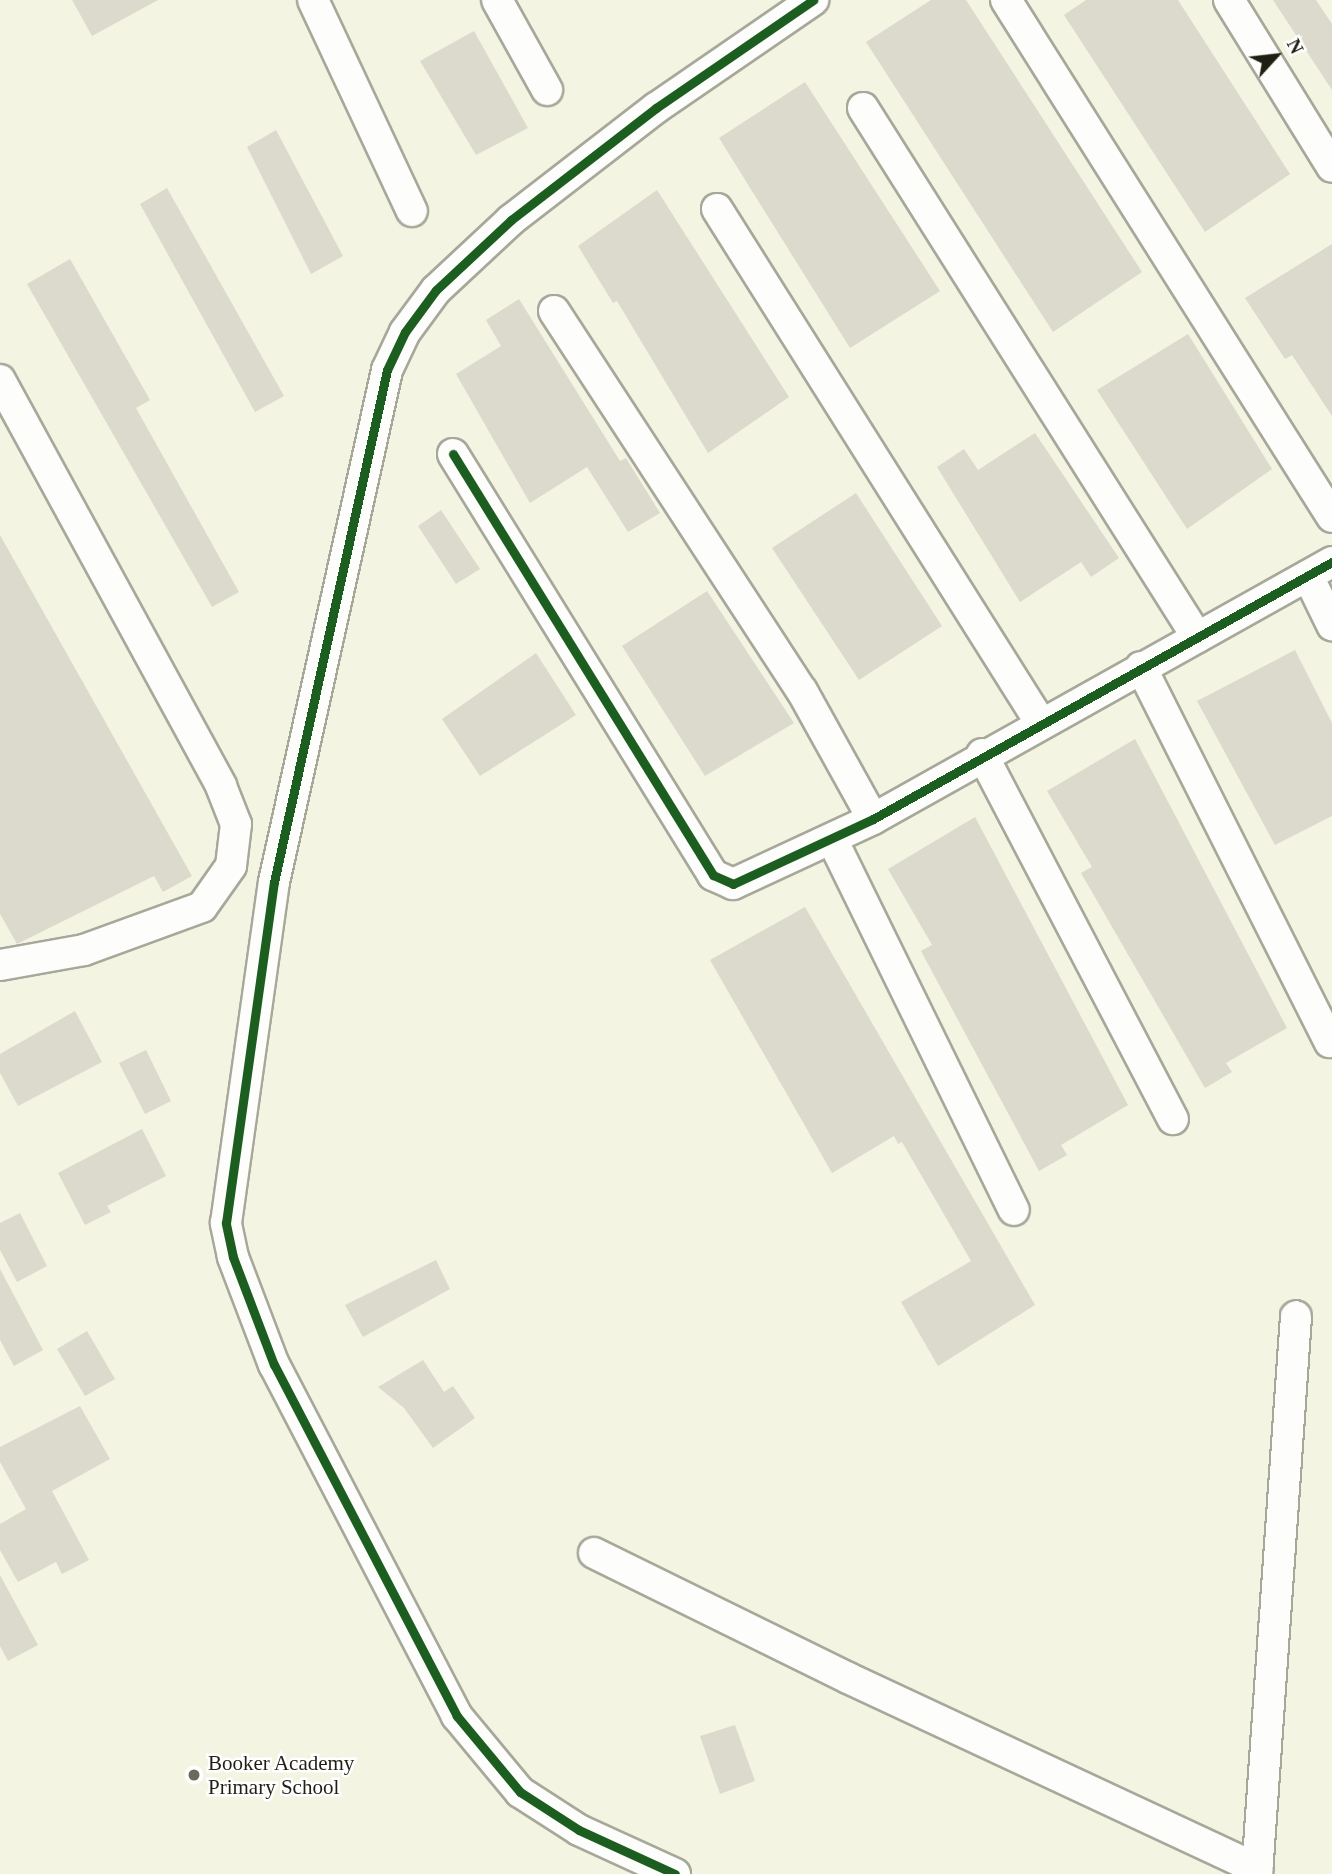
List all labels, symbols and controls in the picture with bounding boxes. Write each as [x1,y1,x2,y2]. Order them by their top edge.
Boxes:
north arrow [1241,21,1311,91]
text: N [1283,35,1308,57]
place label: Booker Academy Primary School [208,1750,356,1800]
marker: Booker Academy Primary School [186,1767,202,1783]

